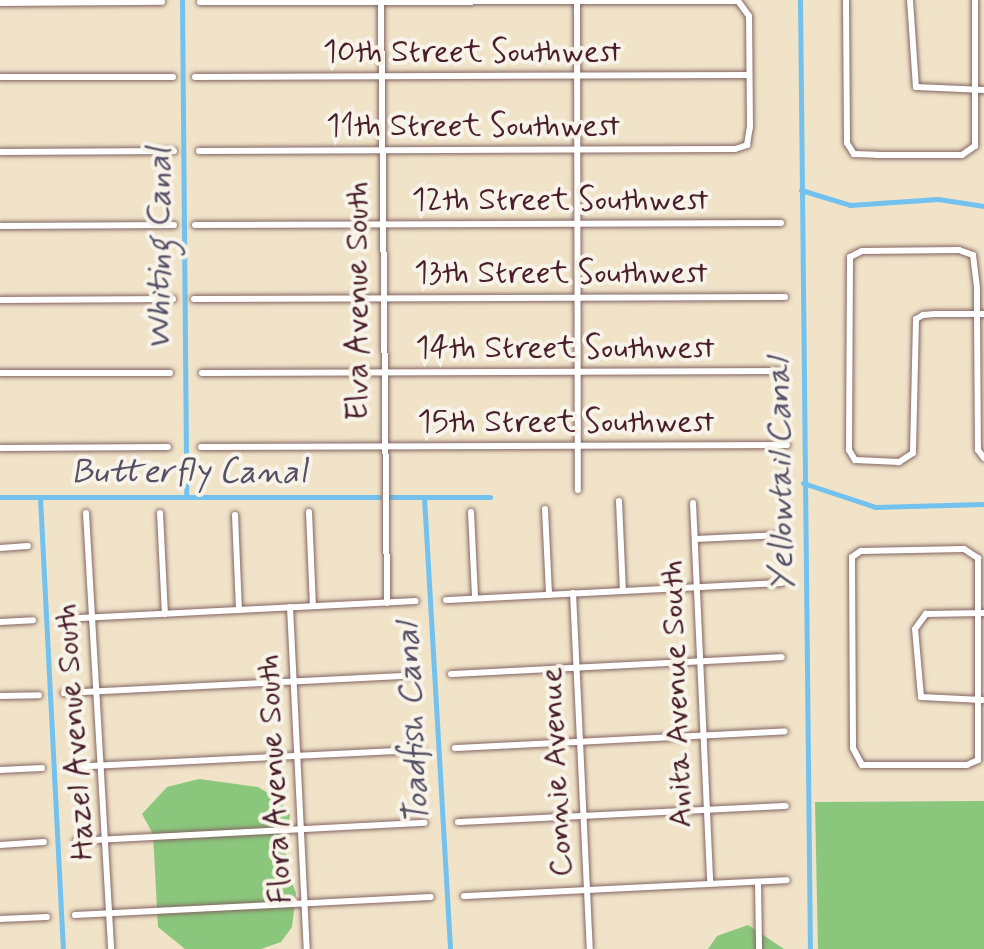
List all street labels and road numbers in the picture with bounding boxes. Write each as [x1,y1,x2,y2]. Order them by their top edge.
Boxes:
street label: 10th Street Southwest [323,33,621,71]
street label: 11th Street Southwest [326,107,620,145]
street label: Elva Avenue South [339,179,377,423]
street label: 12th Street Southwest [412,181,708,219]
street label: 13th Street Southwest [414,254,708,292]
street label: 14th Street Southwest [415,329,715,367]
street label: 15th Street Southwest [418,403,714,441]
street label: Anita Avenue South [653,562,701,826]
street label: Hazel Avenue South [47,600,103,864]
street label: Flora Avenue South [249,651,301,907]
street label: Connie Avenue [532,666,582,878]

